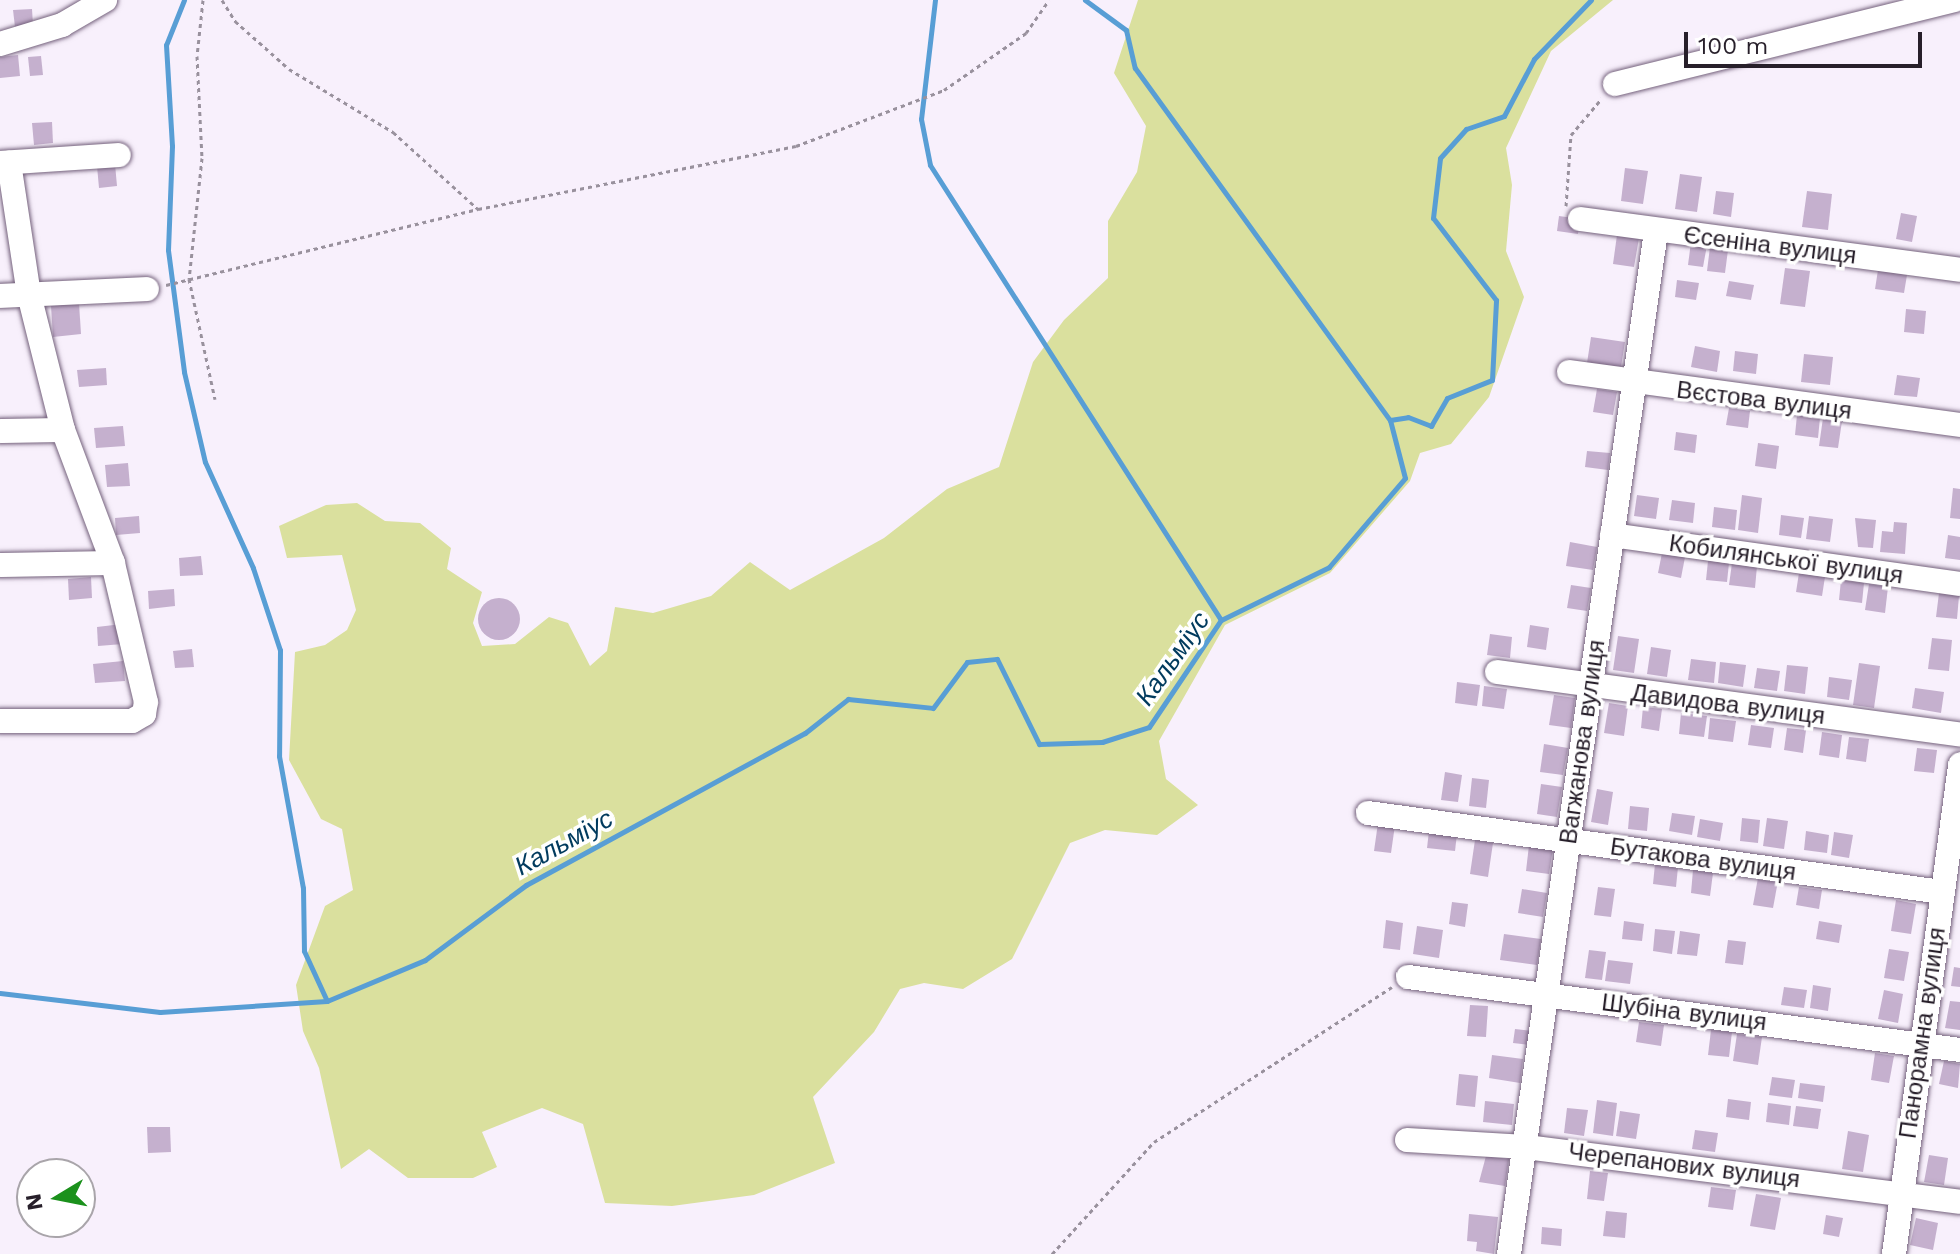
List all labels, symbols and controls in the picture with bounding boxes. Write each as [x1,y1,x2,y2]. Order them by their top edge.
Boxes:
scale bar [1688,16,1926,66]
text: 100 m [1698,32,1768,60]
street label: Єсеніна вулиця [1682,221,1858,271]
street label: Вєстова вулиця [1675,376,1853,426]
street label: Кобилянської вулиця [1667,529,1905,591]
water label: Кальміус [1129,606,1217,712]
street label: Вагжанова вулиця [1554,638,1612,846]
street label: Давидова вулиця [1629,679,1827,731]
water label: Кальміус [509,803,619,883]
street label: Бутакова вулиця [1608,833,1798,887]
street label: Панорамна вулиця [1894,926,1952,1140]
street label: Шубіна вулиця [1600,989,1768,1037]
street label: Черепанових вулиця [1567,1137,1801,1195]
north arrow [16,1158,96,1238]
text: N [20,1192,48,1212]

